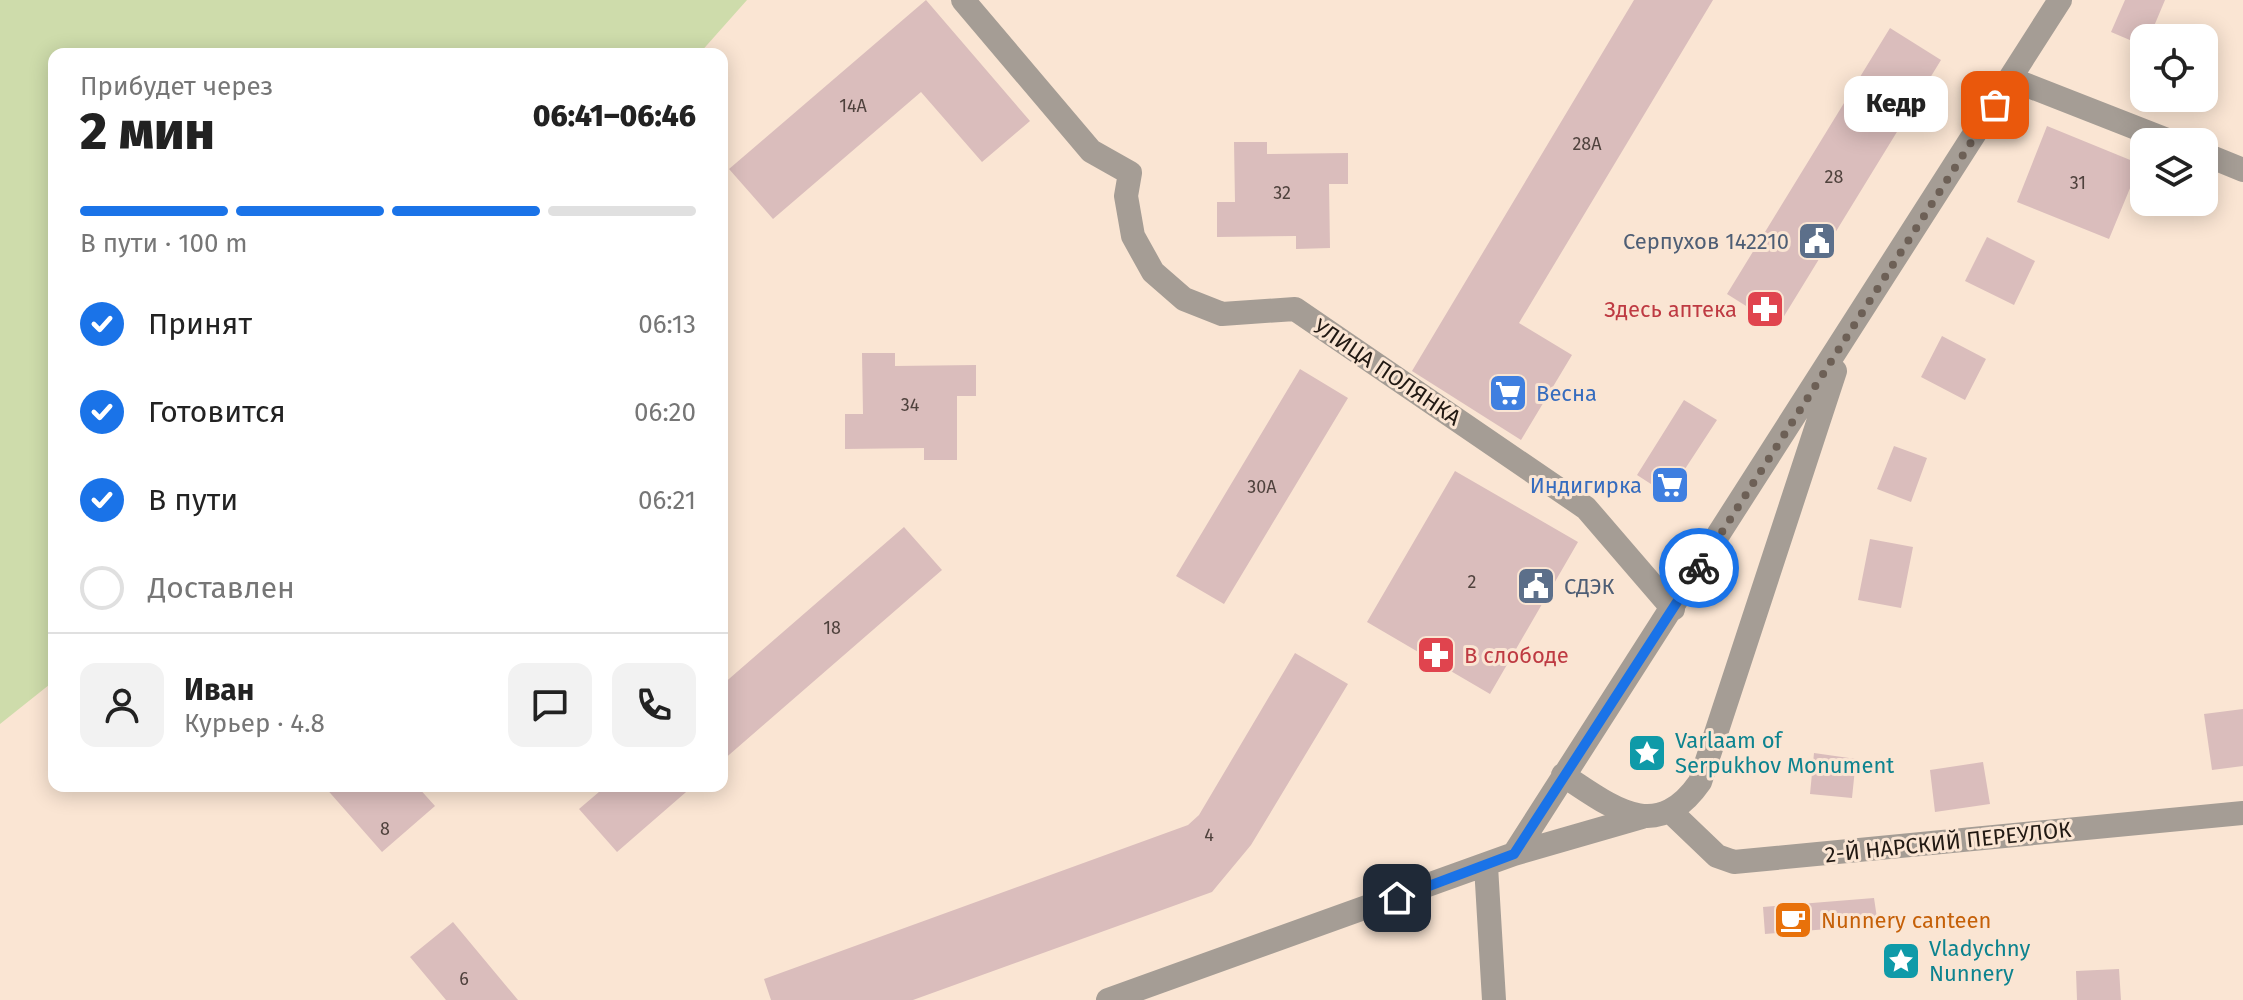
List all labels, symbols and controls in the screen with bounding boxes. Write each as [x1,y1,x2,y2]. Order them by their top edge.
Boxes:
map controls [2130,24,2218,216]
button: locate [2130,24,2218,112]
text: Прибудет через [80,71,273,102]
pin [1961,71,2029,139]
callout: Кедр [1843,77,1947,133]
icon: bag [1973,83,2017,127]
text: Кедр [1866,88,1926,119]
house number: 14А [839,95,868,117]
text: 06:41–06:46 [533,98,696,134]
text: 2 мин [80,100,215,163]
button: layers [2130,128,2218,216]
house number: 28А [1572,133,1602,155]
house number: 28 [1825,166,1843,188]
house number: 31 [2070,172,2086,194]
house number: 32 [1273,182,1291,204]
public building icon: Серпухов 142210 [1796,220,1838,262]
text: В пути · 100 m [80,228,248,259]
place label: Серпухов 142210 [1623,228,1789,255]
pharmacy icon: Здесь аптека [1744,288,1786,330]
place label: Здесь аптека [1604,296,1737,323]
icon: check [80,302,124,346]
text: Принят [148,306,252,342]
text: 06:13 [638,309,696,340]
street label: УЛИЦА ПОЛЯНКА [1308,313,1466,431]
supermarket icon: Весна [1487,372,1529,414]
place label: Весна [1536,380,1597,407]
icon: check [80,390,124,434]
text: Готовится [148,394,286,430]
house number: 34 [901,394,920,416]
text: 06:20 [634,397,696,428]
supermarket icon: Индигирка [1649,464,1691,506]
place label: Индигирка [1530,472,1642,499]
house number: 30А [1247,476,1277,498]
icon: check [80,478,124,522]
text: В пути [148,482,238,518]
text: 06:21 [638,485,696,516]
courier [1659,528,1739,608]
icon: bike [1677,546,1721,590]
public building icon: СДЭК [1515,565,1557,607]
text: Доставлен [148,570,295,606]
house number: 2 [1468,571,1477,593]
place label: СДЭК [1564,573,1615,600]
house number: 18 [823,617,841,639]
pharmacy icon: В слободе [1415,634,1457,676]
place label: В слободе [1464,642,1569,669]
button: person [80,663,164,747]
button: chat [508,663,592,747]
button: phone [612,663,696,747]
text: Иван [184,672,254,708]
text: Курьер · 4.8 [184,708,325,739]
place label: Varlaam of Serpukhov Monument [1675,727,1894,779]
place icon: Varlaam of Serpukhov Monument [1626,732,1668,774]
street label: 2-Й НАРСКИЙ ПЕРЕУЛОК [1824,816,2072,868]
house number: 8 [380,818,390,840]
house number: 4 [1204,824,1214,846]
pin [1363,864,1431,932]
icon: home [1375,876,1419,920]
cafe icon: Nunnery canteen [1772,899,1814,941]
place label: Nunnery canteen [1821,907,1991,934]
place label: Vladychny Nunnery [1929,935,2031,987]
place icon: Vladychny Nunnery [1880,940,1922,982]
house number: 6 [459,968,469,990]

